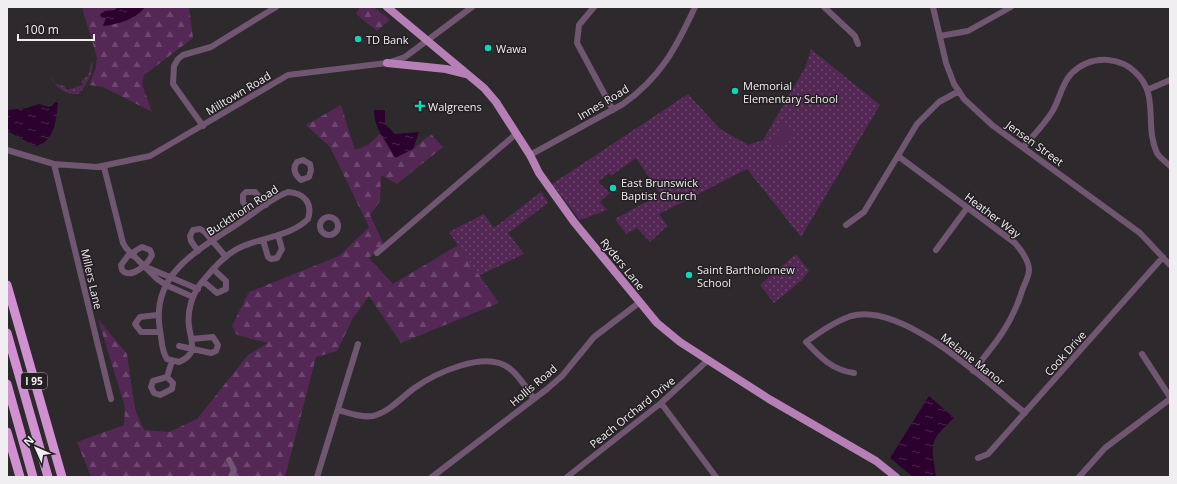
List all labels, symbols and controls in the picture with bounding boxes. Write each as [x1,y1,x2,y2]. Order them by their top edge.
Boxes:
scale bar [18,16,94,42]
text: 100 m [24,21,59,38]
place label: TD Bank [366,32,409,47]
marker: TD Bank [353,34,363,44]
place label: Wawa [496,41,527,56]
marker: Wawa [483,43,493,53]
street label: Milltown Road [203,68,273,118]
place label: Memorial Elementary School [743,78,838,106]
street label: Innes Road [575,81,631,123]
marker: Memorial Elementary School [730,86,740,96]
place label: Walgreens [428,99,482,114]
marker: Walgreens [415,101,425,111]
street label: Jensen Street [1002,116,1067,169]
place label: East Brunswick Baptist Church [621,175,698,203]
street label: Buckthorn Road [203,181,281,239]
marker: East Brunswick Baptist Church [608,183,618,193]
street label: Heather Way [962,189,1024,241]
street label: Ryders Lane [597,235,649,293]
street label: Millers Lane [78,247,106,311]
place label: Saint Bartholomew School [697,262,795,290]
marker: Saint Bartholomew School [684,270,694,280]
street label: Cook Drive [1041,327,1089,379]
street label: Melanie Manor [938,329,1008,389]
street label: Hollis Road [506,361,560,409]
road number: I 95 [21,373,47,389]
street label: Peach Orchard Drive [586,373,678,451]
north arrow [16,428,56,468]
text: N [20,432,37,449]

